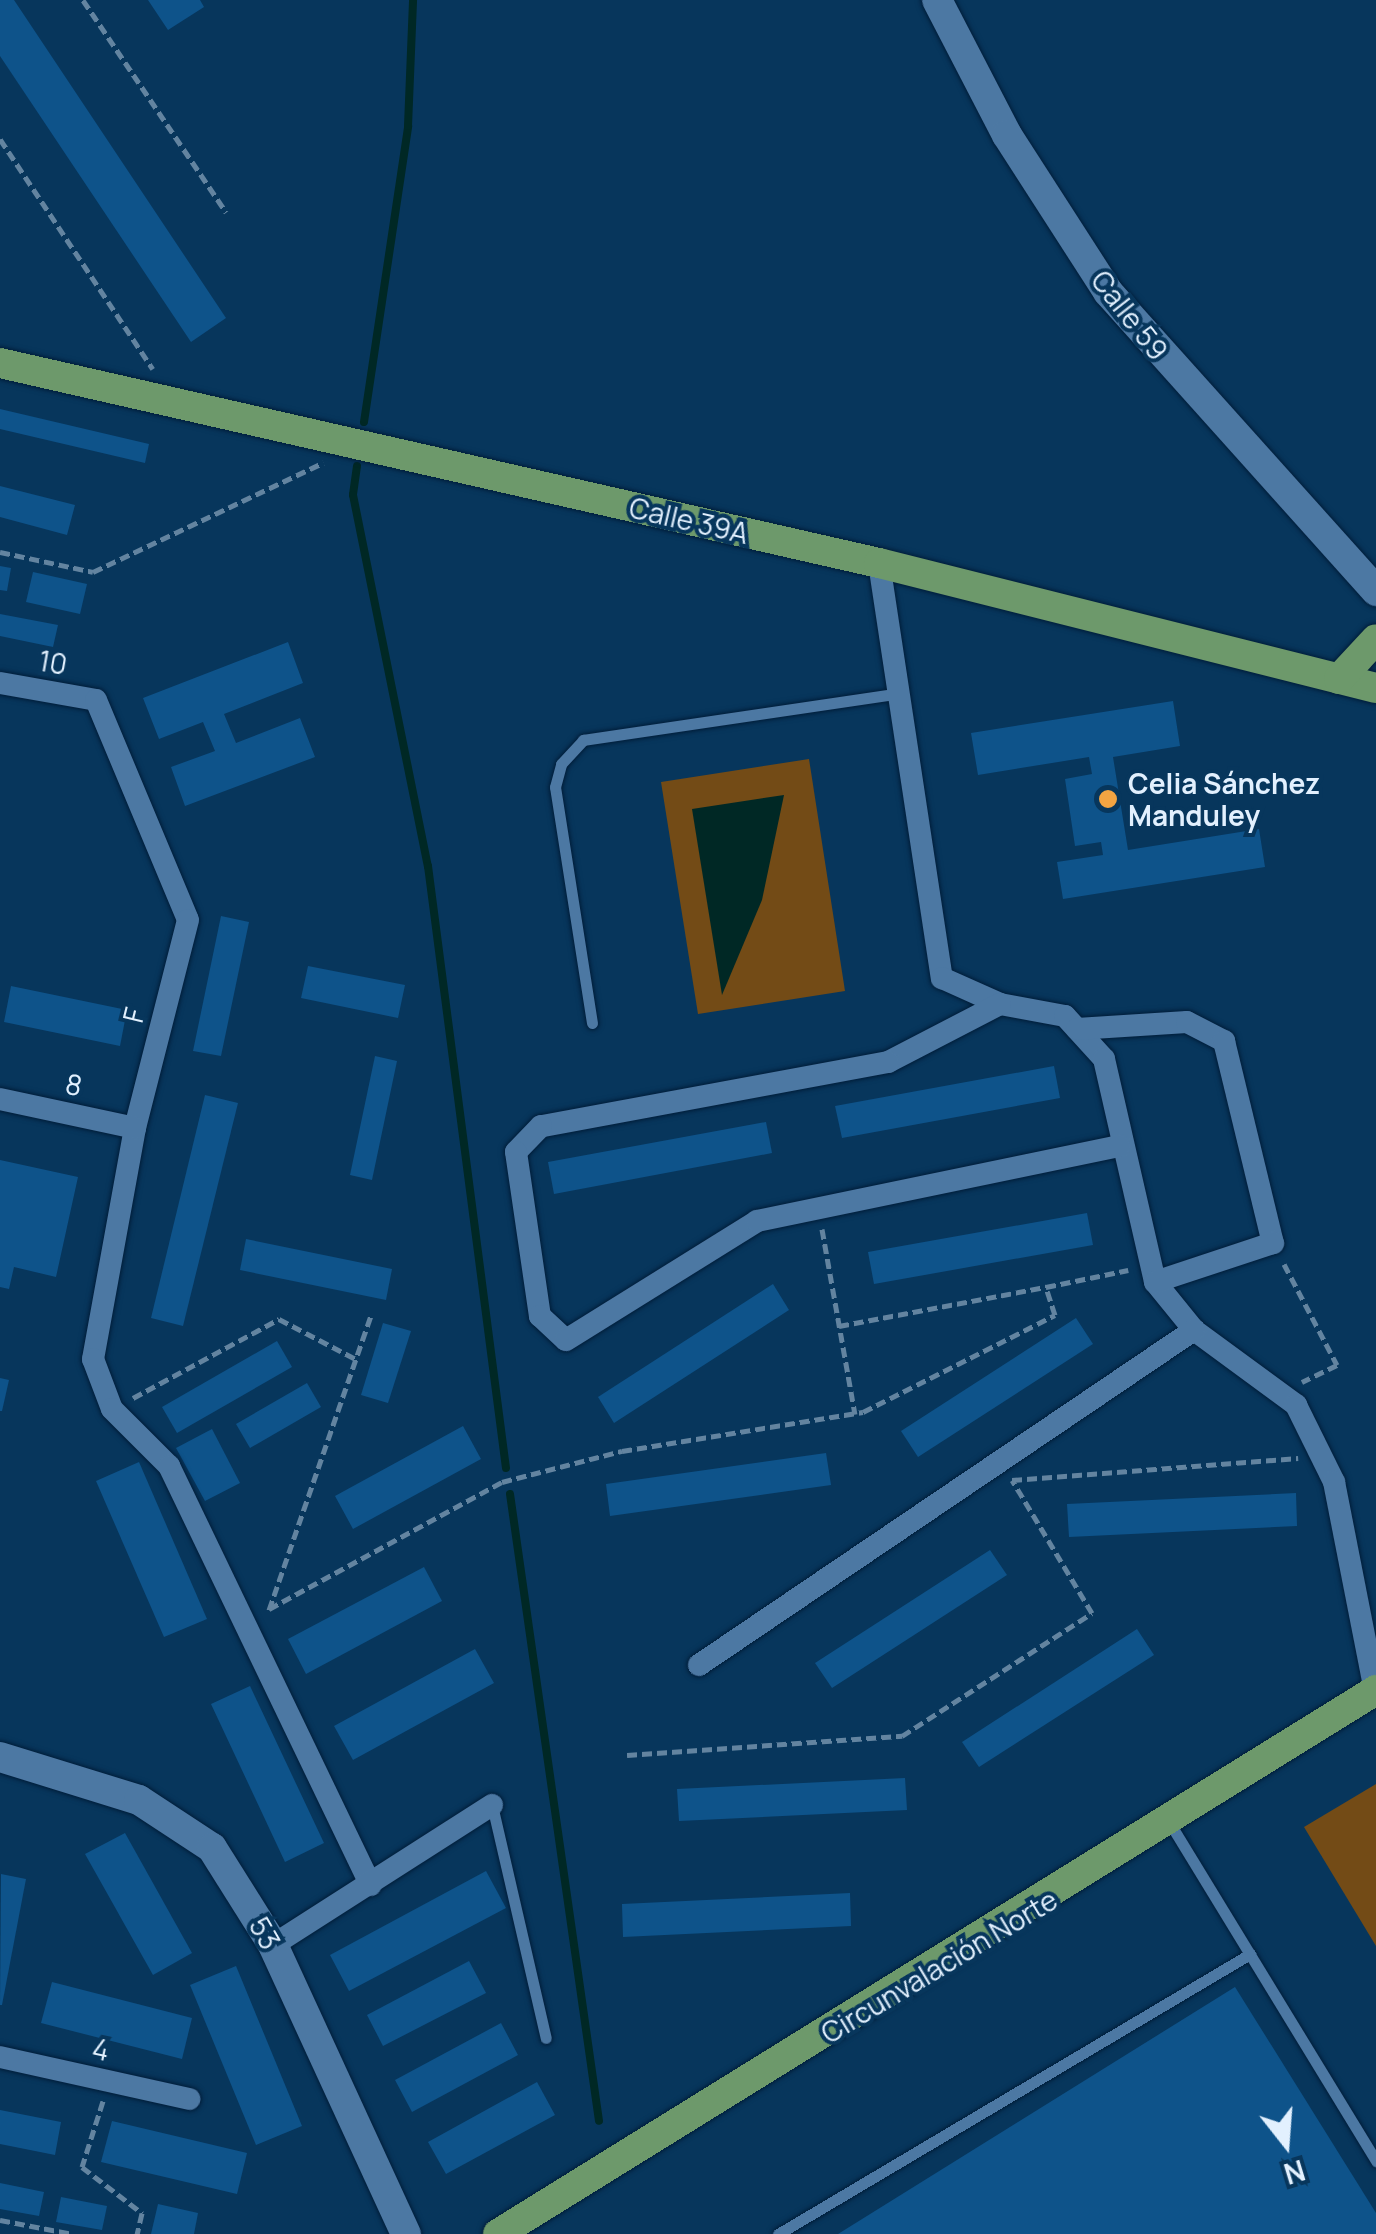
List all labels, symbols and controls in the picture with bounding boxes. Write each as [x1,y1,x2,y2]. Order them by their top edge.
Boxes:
street label: Calle 59 [1085,264,1175,366]
street label: Calle 39A [626,490,752,550]
street label: 10 [36,643,70,681]
place label: Celia Sánchez Manduley [1128,766,1320,832]
marker: Celia Sánchez Manduley [1097,788,1119,810]
street label: F [115,1004,151,1026]
street label: 8 [63,1066,85,1102]
street label: Circunvalación Norte [815,1882,1063,2050]
street label: 53 [243,1911,287,1955]
street label: 4 [89,2031,113,2067]
north arrow [1236,2094,1336,2194]
text: N [1280,2152,1310,2194]

